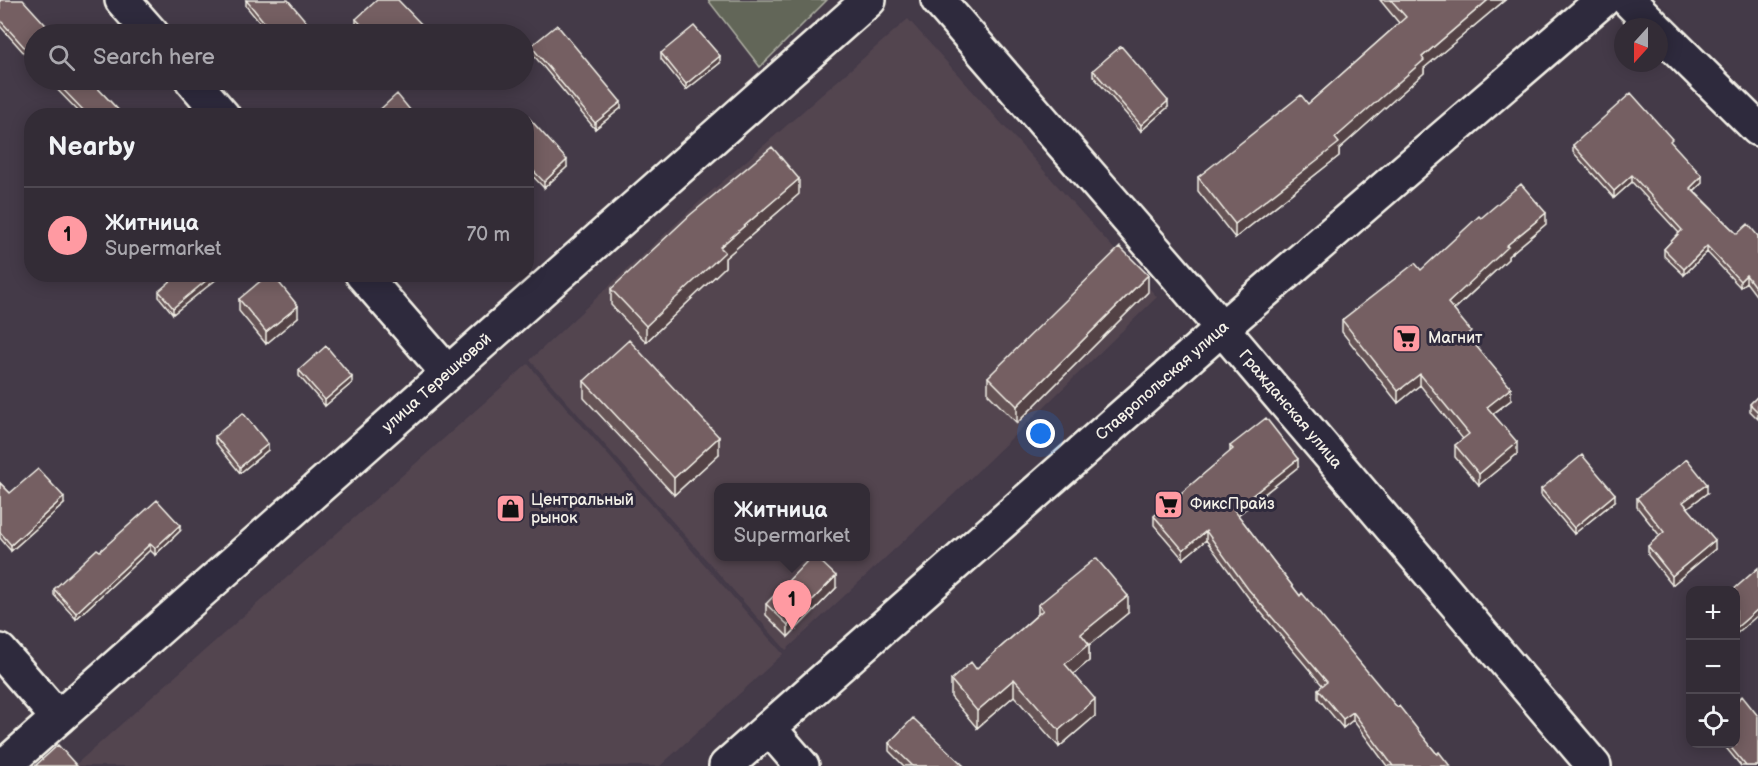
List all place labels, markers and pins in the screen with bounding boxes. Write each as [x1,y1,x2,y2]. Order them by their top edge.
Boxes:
supermarket icon: Магнит [1391,322,1423,354]
place label: Магнит [1428,329,1483,348]
supermarket icon: ФиксПрайз [1153,488,1185,520]
place label: Центральный рынок [531,491,634,528]
shop icon: Центральный рынок [494,493,526,525]
place label: ФиксПрайз [1190,495,1275,514]
pin: 1 [772,580,812,630]

